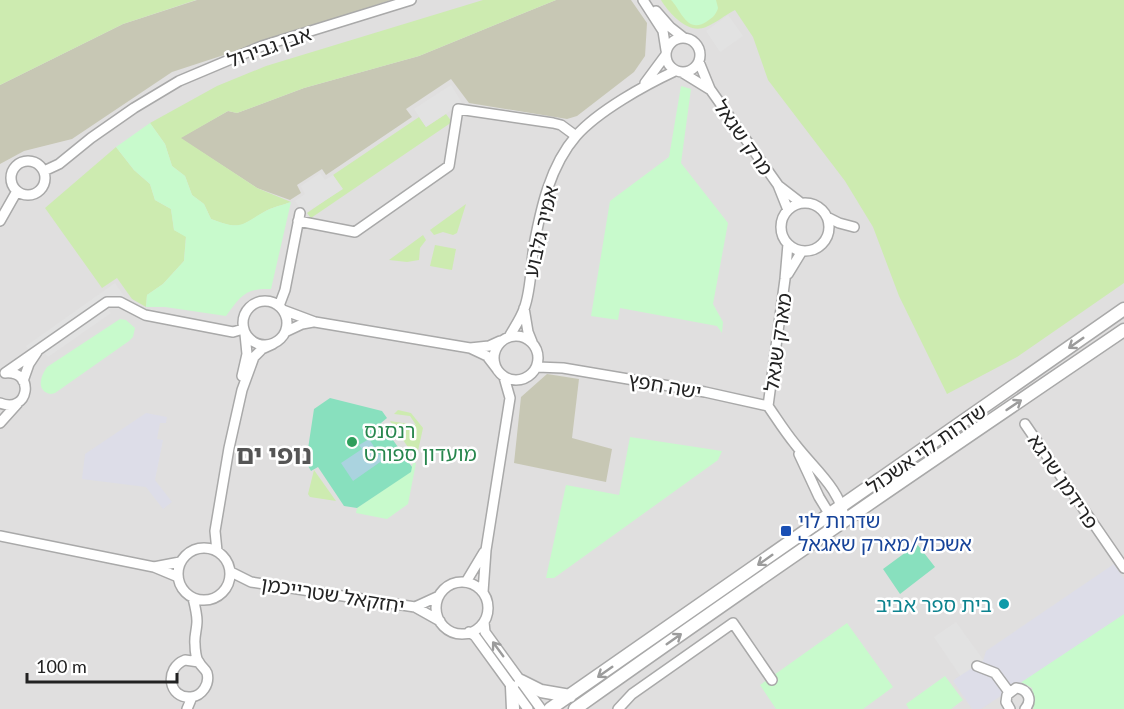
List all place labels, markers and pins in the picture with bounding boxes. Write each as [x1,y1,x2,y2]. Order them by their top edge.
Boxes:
place label: רנסנס מועדון ספורט [364,418,477,465]
marker: רנסנס מועדון ספורט [345,435,359,449]
place label: שדרות לוי אשכול/מארק שאגאל [798,508,972,555]
marker: שדרות לוי אשכול/מארק שאגאל [779,524,793,538]
place label: בית ספר אביב [876,592,992,616]
marker: בית ספר אביב [997,597,1011,611]

